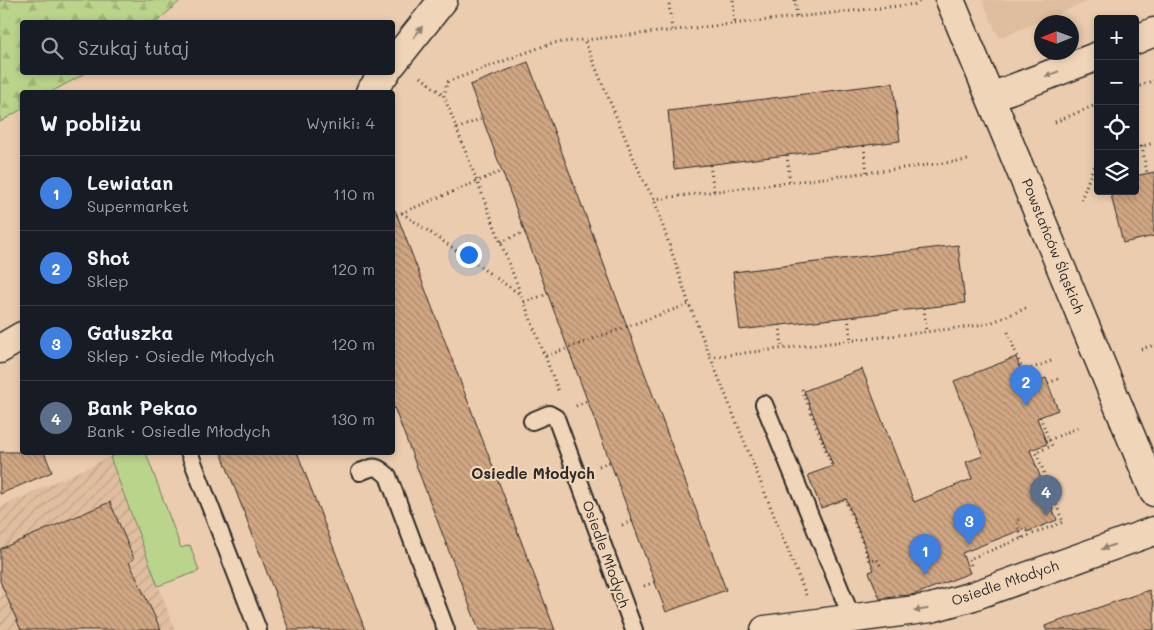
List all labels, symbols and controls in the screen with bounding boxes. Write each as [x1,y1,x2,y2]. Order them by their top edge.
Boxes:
north arrow [1034,15,1079,60]
map controls [1094,15,1139,195]
button: + [1094,15,1139,60]
search box [20,20,395,75]
one-way arrow [412,26,423,39]
icon: search [38,34,66,62]
text: Szukaj tutaj [78,35,189,60]
button: − [1094,60,1139,105]
one-way arrow [1045,70,1060,78]
button: locate [1094,105,1139,150]
text: W pobliżu [40,109,141,136]
text: Wyniki: 4 [306,112,375,133]
button: layers [1094,150,1139,195]
text: Lewiatan [87,170,173,195]
street label: Powstańców Śląskich [1018,176,1089,316]
text: 1 [52,183,60,204]
text: 110 m [333,183,375,204]
text: Supermarket [87,195,189,216]
your location [456,242,482,268]
text: Shot [87,245,130,270]
text: 2 [52,258,60,279]
text: 120 m [331,258,375,279]
text: Sklep [87,270,128,291]
text: Gałuszka [87,320,173,345]
text: 3 [51,333,61,354]
text: 120 m [331,333,375,354]
text: Sklep · Osiedle Młodych [87,345,274,366]
pin: 2 [1010,365,1042,406]
text: Bank Pekao [87,395,197,420]
text: 4 [51,408,61,429]
text: 130 m [331,408,375,429]
text: Bank · Osiedle Młodych [87,420,270,441]
district label: Osiedle Młodych [471,463,595,483]
pin: 4 [1030,475,1062,516]
street label: Osiedle Młodych [578,498,635,610]
pin: 3 [953,504,985,545]
pin: 1 [909,534,941,575]
one-way arrow [1100,543,1115,551]
street label: Osiedle Młodych [949,555,1061,610]
one-way arrow [913,606,929,614]

